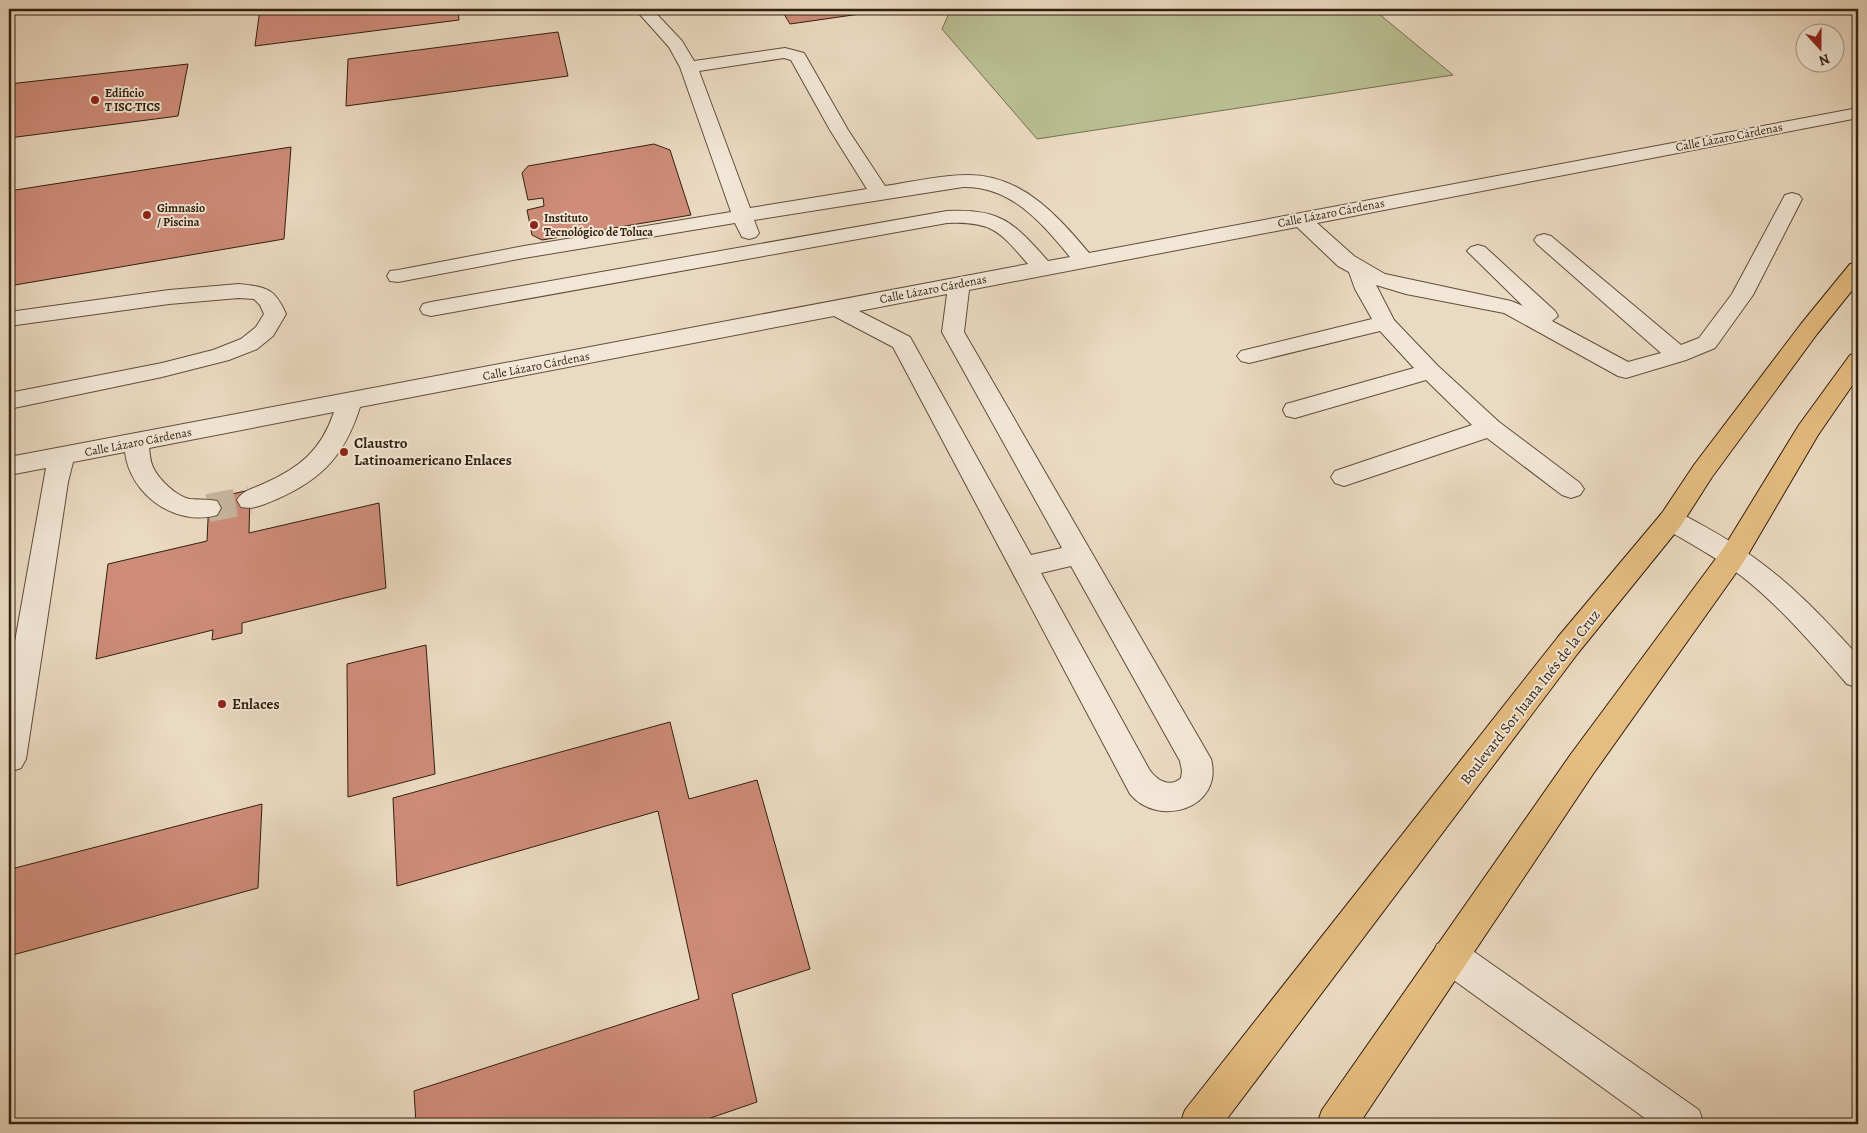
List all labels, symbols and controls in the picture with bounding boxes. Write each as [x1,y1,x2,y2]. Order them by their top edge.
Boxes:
north arrow [1794,22,1844,72]
text: N [1816,49,1833,70]
place label: Edificio T ISC-TICS [105,85,160,115]
marker: Edificio T ISC-TICS [89,94,101,106]
street label: Calle Lázaro Cárdenas [1674,119,1784,155]
street label: Calle Lázaro Cárdenas [1276,195,1386,231]
place label: Gimnasio / Piscina [157,200,205,230]
marker: Gimnasio / Piscina [141,209,153,221]
place label: Instituto Tecnológico de Toluca [544,210,653,240]
marker: Instituto Tecnológico de Toluca [528,219,540,231]
street label: Calle Lázaro Cárdenas [878,271,988,307]
street label: Calle Lázaro Cárdenas [481,348,591,384]
street label: Calle Lázaro Cárdenas [83,424,193,460]
place label: Claustro Latinoamericano Enlaces [354,433,512,470]
marker: Claustro Latinoamericano Enlaces [338,446,350,458]
street label: Boulevard Sor Juana Inés de la Cruz [1455,605,1605,789]
place label: Enlaces [232,694,280,714]
marker: Enlaces [216,698,228,710]

